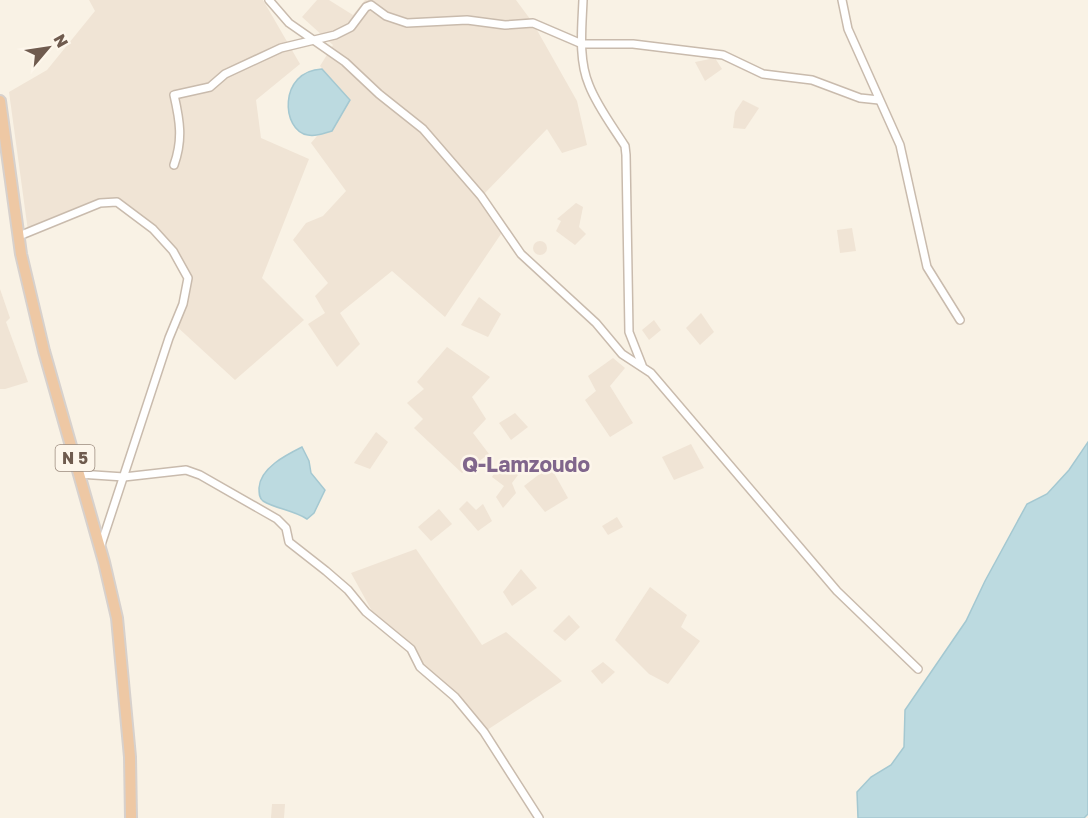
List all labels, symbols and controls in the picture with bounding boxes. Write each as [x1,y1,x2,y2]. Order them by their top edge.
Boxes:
north arrow [18,18,78,78]
text: N [49,31,73,51]
road number: N 5 [56,445,94,471]
district label: Q-Lamzoudo [462,451,590,477]

